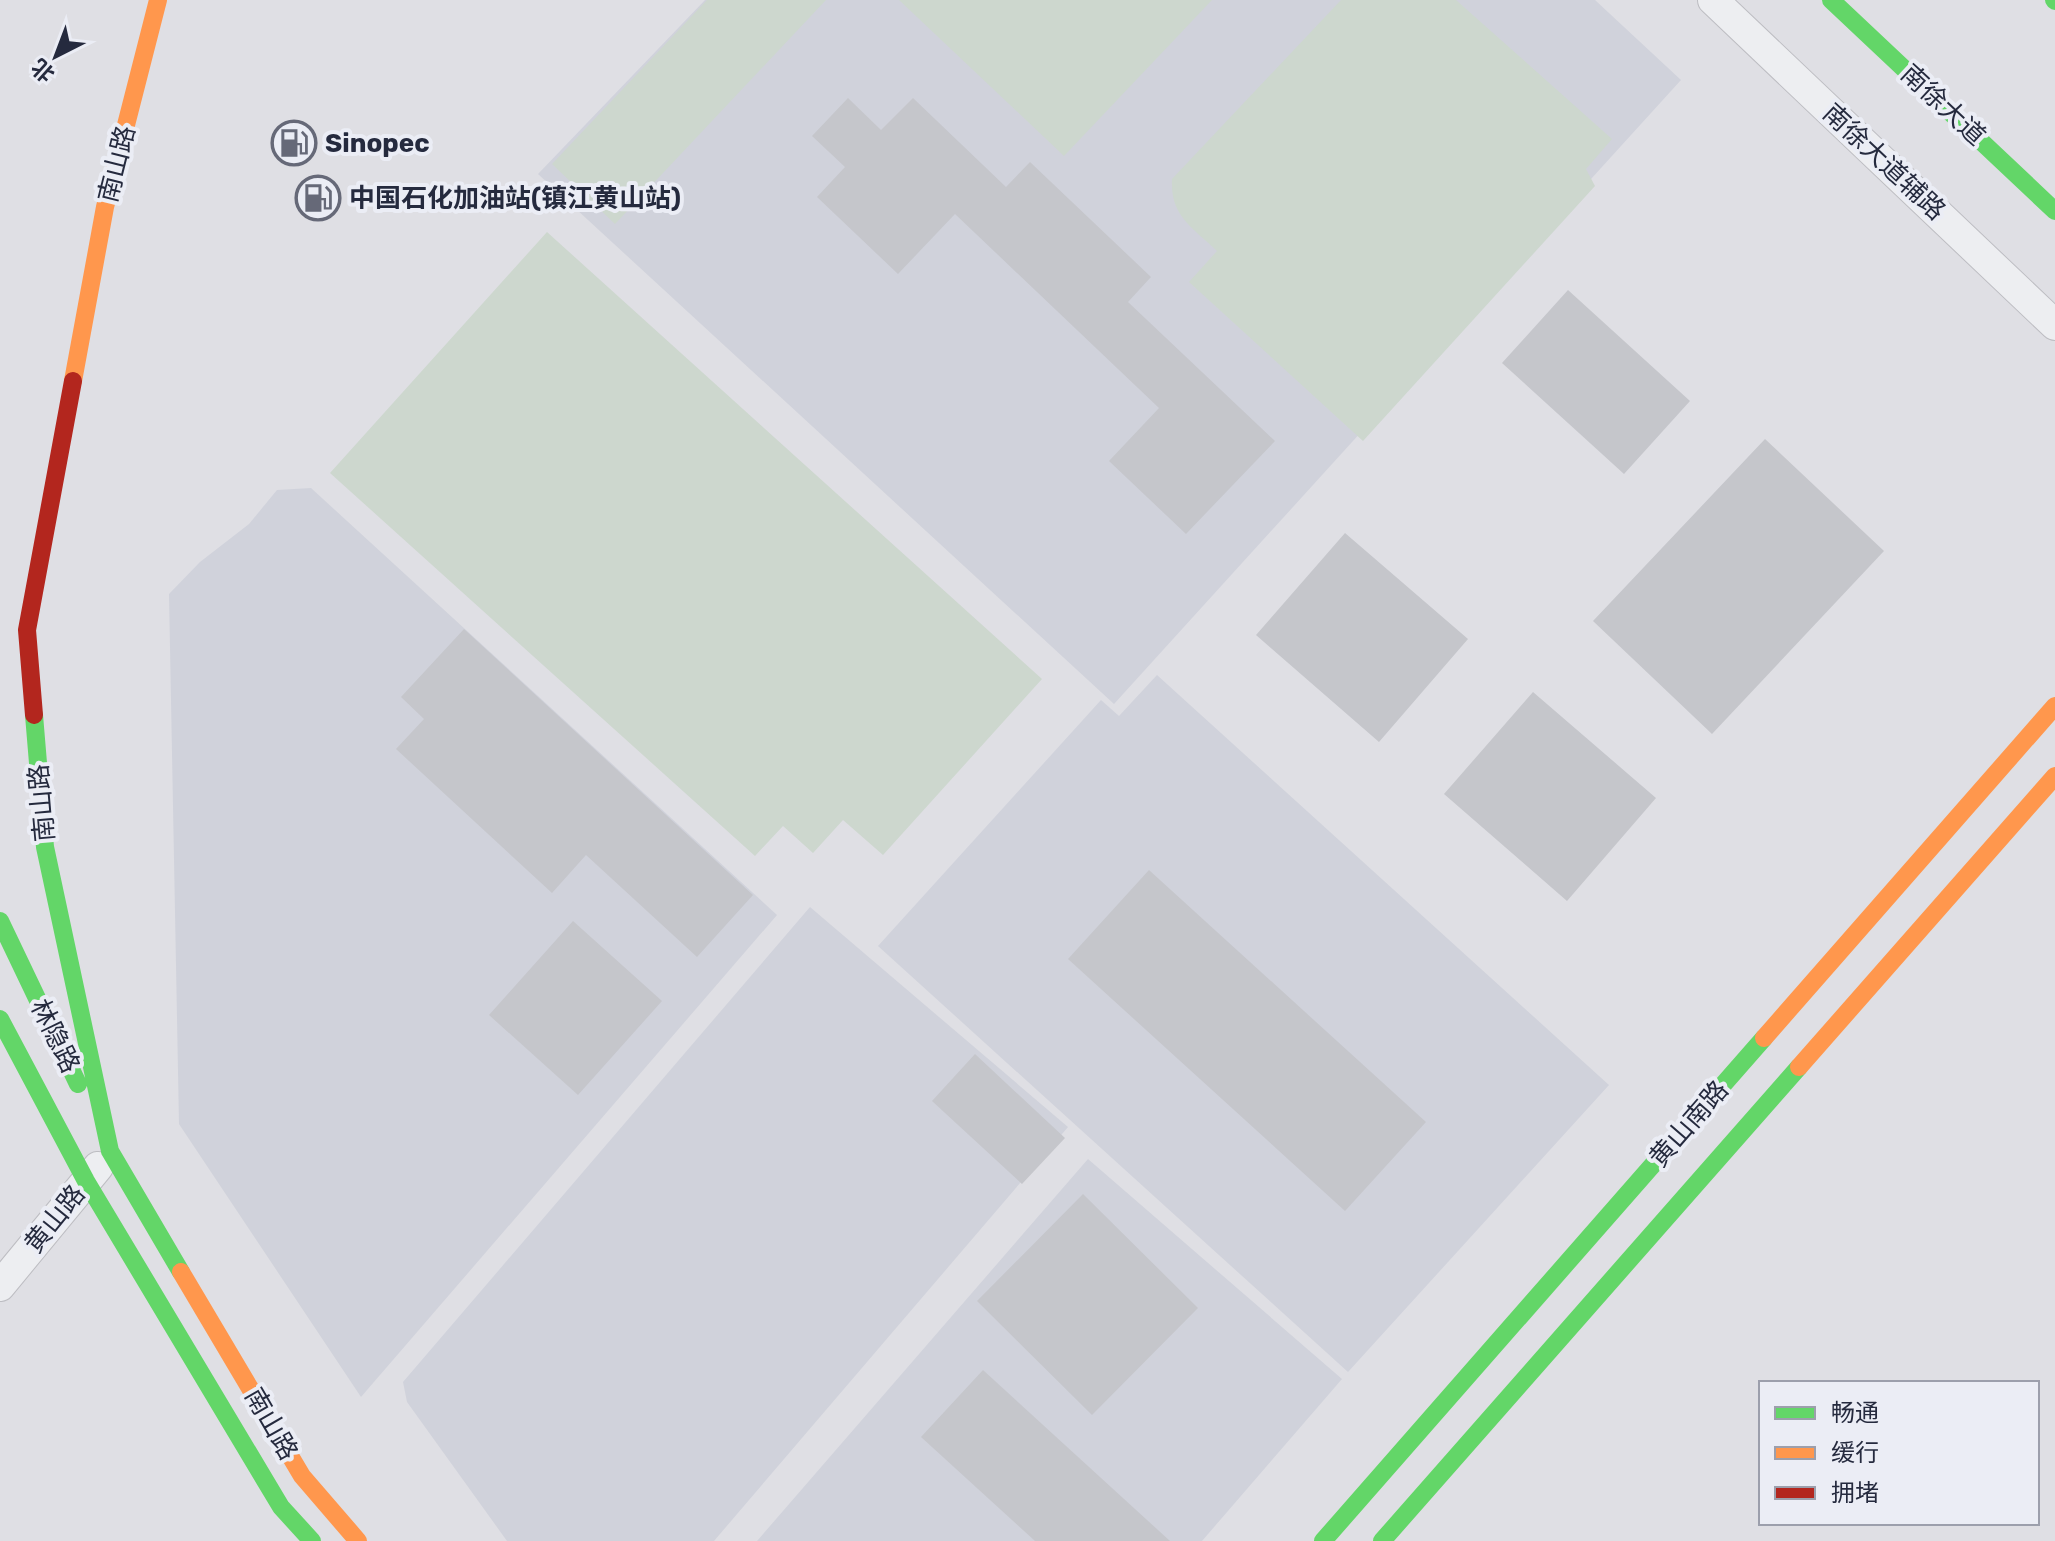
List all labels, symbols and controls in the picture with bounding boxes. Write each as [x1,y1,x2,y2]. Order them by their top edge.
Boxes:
north arrow [16,16,96,96]
text: 北 [26,53,60,88]
street label: 南徐大道 [1894,58,1992,152]
street label: 南徐大道辅路 [1816,97,1952,227]
fuel station icon: Sinopec [270,119,318,167]
street label: 南山路 [93,122,141,206]
place label: Sinopec [325,128,429,159]
fuel station icon: 中国石化加油站(镇江黄山站) [294,174,342,222]
place label: 中国石化加油站(镇江黄山站) [349,183,681,214]
street label: 南山路 [23,763,61,843]
street label: 林隐路 [24,994,86,1078]
street label: 黄山南路 [1643,1075,1735,1173]
street label: 黄山路 [18,1179,92,1259]
legend [1759,1381,2039,1525]
street label: 南山路 [238,1382,304,1466]
text: 畅通 [1831,1399,1879,1427]
text: 缓行 [1831,1439,1879,1467]
text: 拥堵 [1831,1479,1879,1507]

